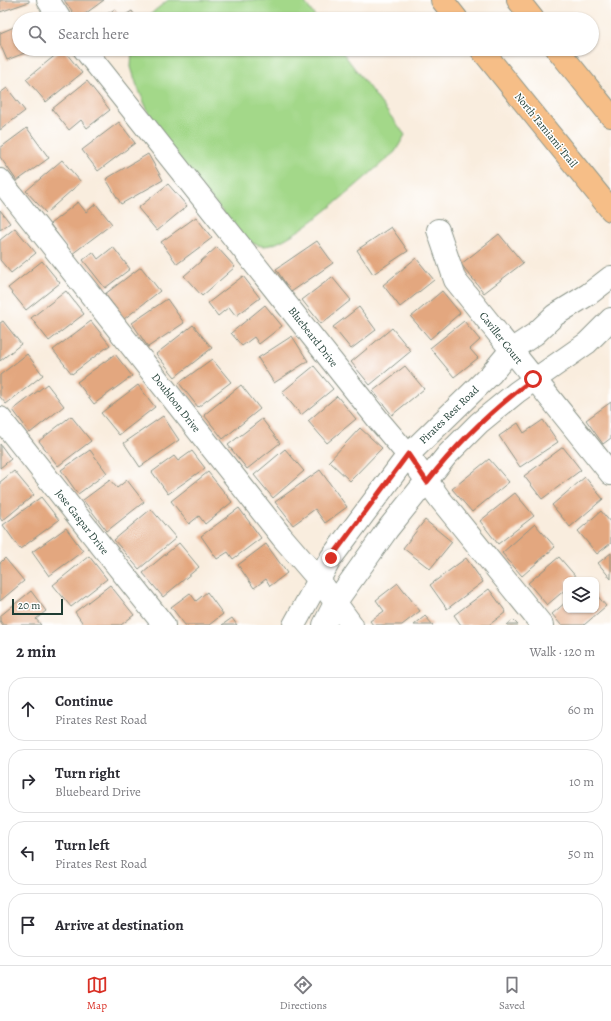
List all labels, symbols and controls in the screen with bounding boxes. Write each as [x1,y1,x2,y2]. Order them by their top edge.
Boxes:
search box [12,12,599,56]
icon: search [26,23,48,45]
text: Search here [58,24,129,44]
street label: North Tamiami Trail [511,89,581,171]
street label: Bluebeard Drive [285,304,341,370]
street label: Caviller Court [476,309,526,367]
street label: Doubloon Drive [148,370,204,436]
route start [524,370,542,388]
street label: Pirates Rest Road [416,382,482,447]
street label: Jose Gaspar Drive [52,486,112,558]
route end [322,549,340,567]
map controls [563,577,599,613]
button: layers [563,577,599,613]
scale bar [12,597,63,616]
text: 20 m [18,598,40,613]
text: 2 min [16,640,56,663]
text: Walk · 120 m [530,643,595,660]
text: Continue [55,691,113,711]
icon: ahead [17,698,39,720]
text: 60 m [568,701,594,718]
text: Pirates Rest Road [55,711,147,728]
text: Turn right [55,763,120,783]
icon: right [17,770,39,792]
text: 10 m [569,773,594,790]
text: Bluebeard Drive [55,783,141,800]
text: Turn left [55,835,110,855]
icon: left [17,842,39,864]
text: 50 m [568,845,594,862]
text: Pirates Rest Road [55,855,147,872]
icon: arrive [17,914,39,936]
text: Arrive at destination [55,915,184,935]
tab: Map [86,974,108,1013]
tab: Directions [280,974,327,1013]
tab: Saved [499,974,525,1013]

